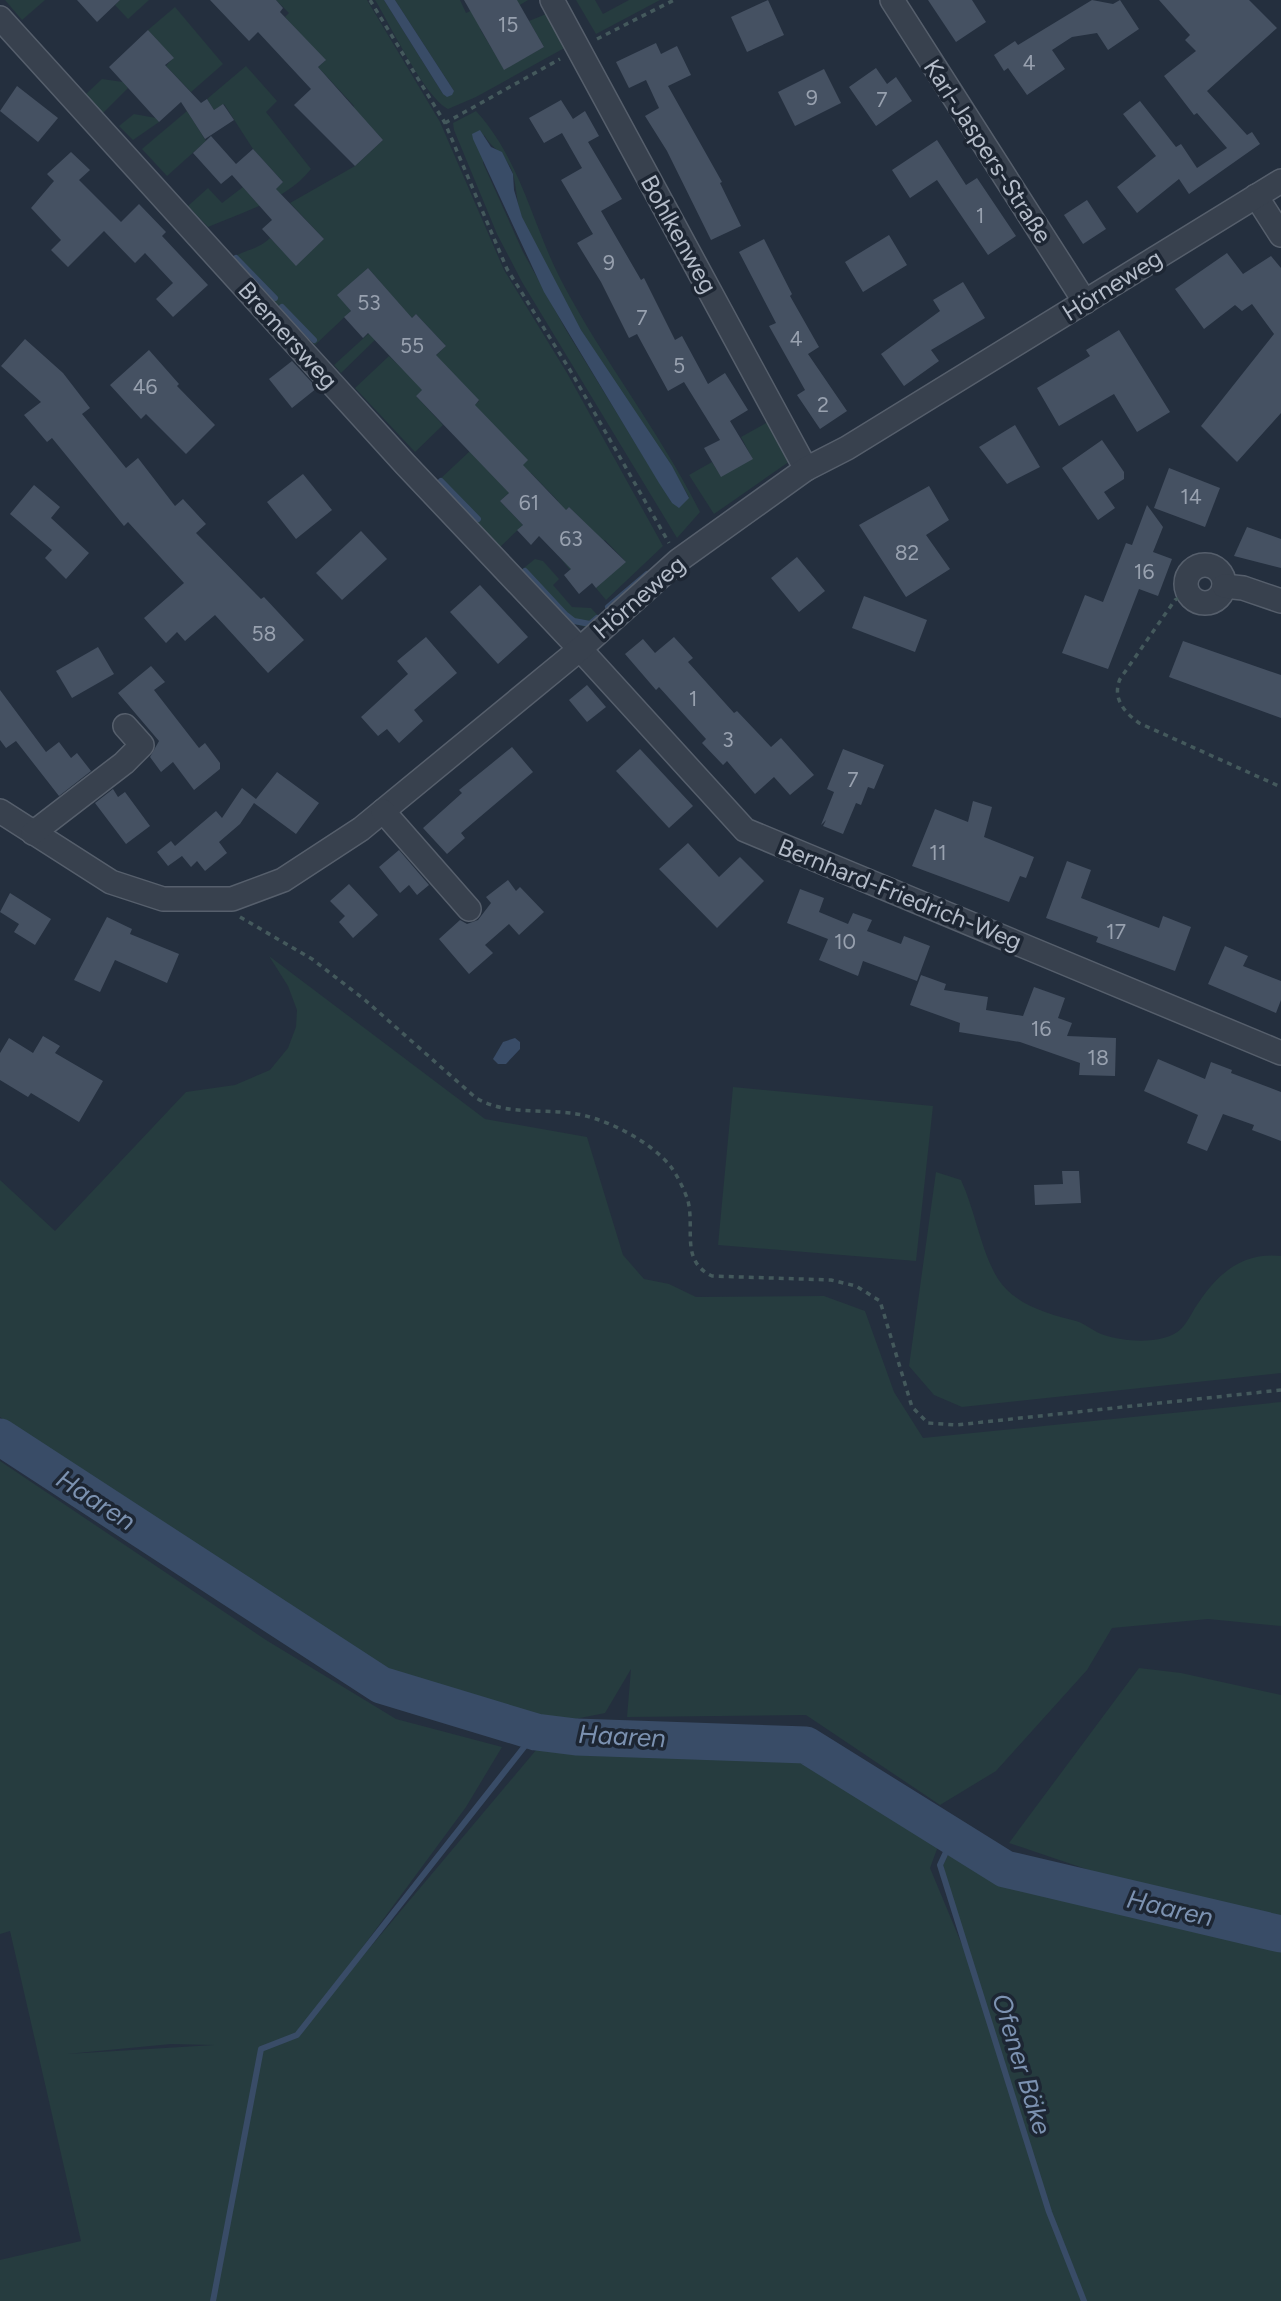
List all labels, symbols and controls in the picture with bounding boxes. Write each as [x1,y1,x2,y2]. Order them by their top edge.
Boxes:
house number: 15 [498,12,518,37]
house number: 4 [1022,50,1036,75]
street label: Karl-Jaspers-Straße [918,54,1058,248]
house number: 9 [806,85,818,110]
house number: 7 [876,87,888,112]
street label: Bohlkenweg [635,170,723,298]
house number: 1 [976,203,984,228]
street label: Hörneweg [1057,243,1167,327]
house number: 9 [603,250,615,275]
street label: Bremersweg [232,275,344,395]
house number: 53 [357,290,381,315]
house number: 7 [636,305,648,330]
house number: 4 [789,326,803,351]
house number: 55 [400,333,424,358]
house number: 5 [673,353,685,378]
house number: 46 [133,374,158,399]
house number: 2 [817,392,829,417]
house number: 14 [1180,484,1202,509]
house number: 61 [519,490,539,515]
house number: 63 [559,526,583,551]
house number: 82 [895,540,919,565]
street label: Hörneweg [587,549,691,645]
house number: 16 [1134,559,1154,584]
house number: 58 [252,621,276,646]
house number: 1 [689,686,697,711]
house number: 3 [722,727,734,752]
house number: 7 [847,767,859,792]
street label: Bernhard-Friedrich-Weg [774,832,1026,956]
house number: 11 [929,840,947,865]
house number: 17 [1106,919,1126,944]
house number: 10 [834,929,856,954]
house number: 16 [1031,1016,1051,1041]
house number: 18 [1087,1045,1109,1070]
water label: Haaren [51,1463,141,1537]
water label: Haaren [577,1718,667,1754]
water label: Haaren [1124,1883,1216,1933]
water label: Ofener Bäke [985,1990,1059,2138]

